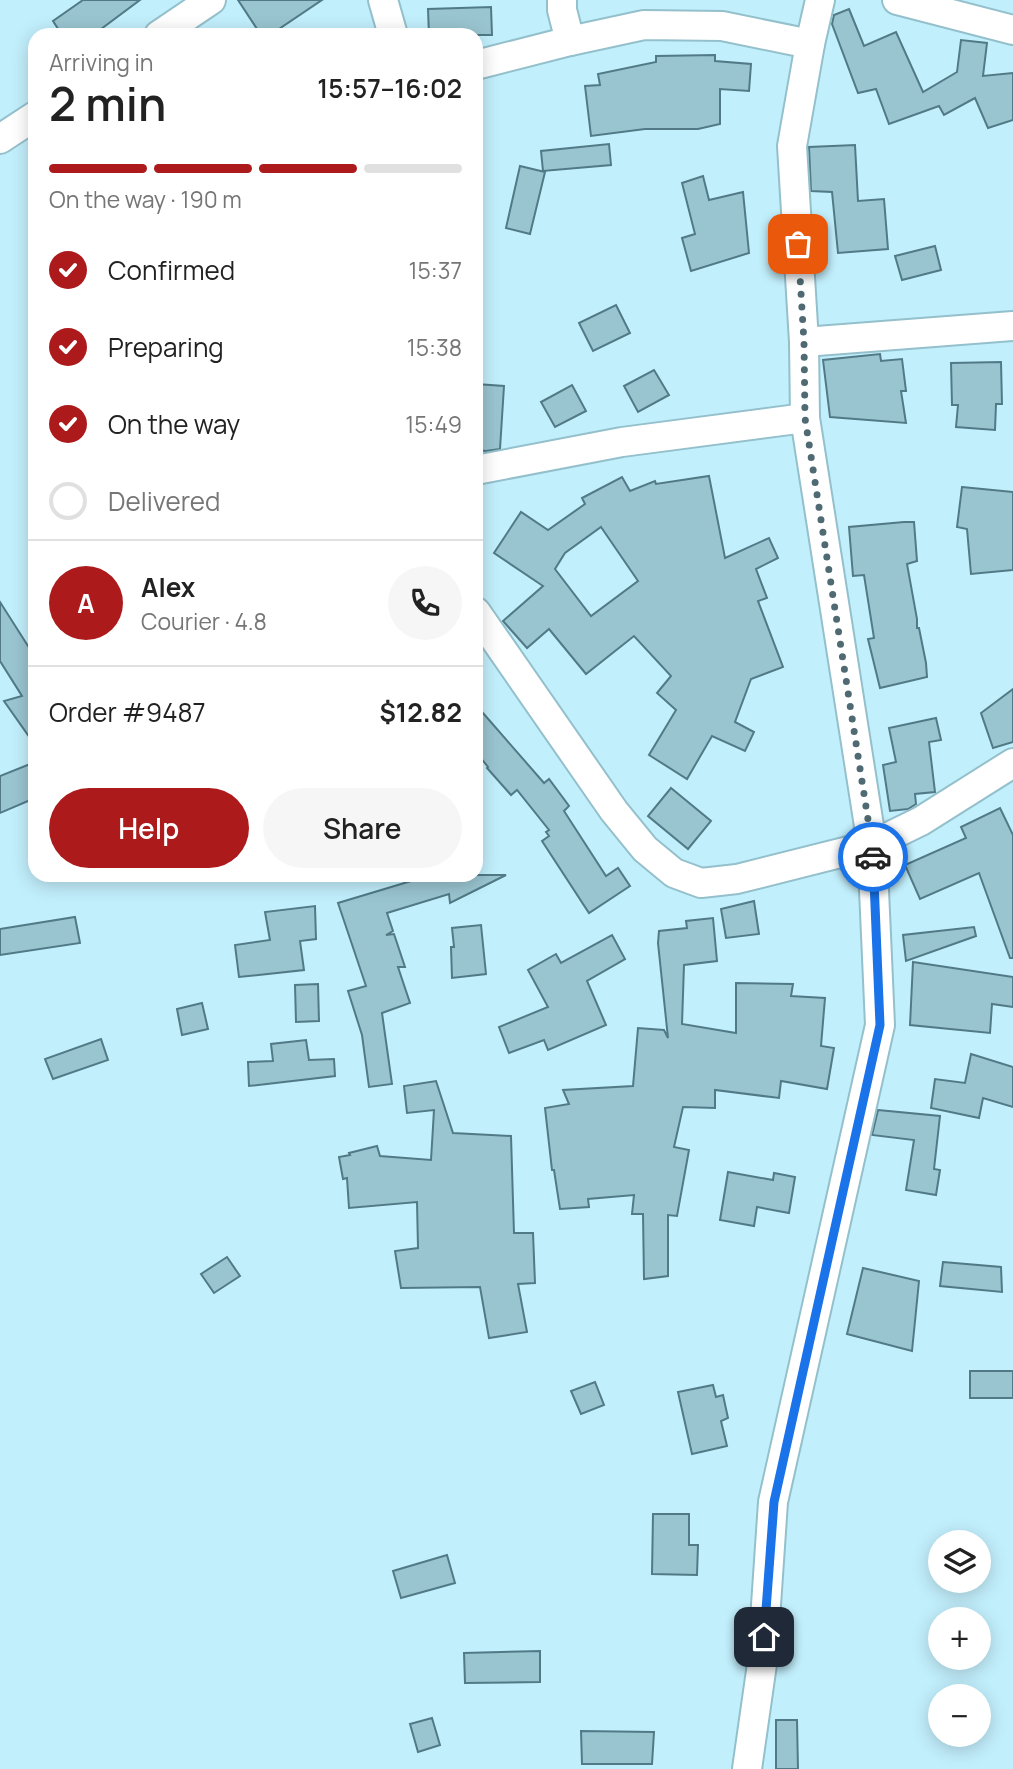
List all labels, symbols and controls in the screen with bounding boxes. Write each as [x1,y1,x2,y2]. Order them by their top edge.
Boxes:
text: Arriving in [49,46,154,78]
text: 15:57–16:02 [317,70,462,106]
text: 2 min [49,72,166,135]
text: On the way · 190 m [49,183,242,215]
pin [768,214,828,274]
icon: bag [779,225,817,263]
icon: check [49,251,87,289]
text: Confirmed [108,252,235,288]
text: 15:37 [409,254,462,286]
icon: check [49,328,87,366]
text: Preparing [108,329,224,365]
text: 15:38 [407,331,462,363]
icon: check [49,405,87,443]
text: On the way [108,406,240,442]
text: 15:49 [405,408,462,440]
text: Delivered [108,483,220,519]
button: phone [388,566,462,640]
text: Alex [141,569,195,605]
text: A [77,585,95,621]
text: Courier · 4.8 [141,605,267,637]
text: Order #9487 [49,694,206,730]
text: $12.82 [380,694,462,730]
button: Help [49,788,249,868]
button: Share [263,788,462,868]
courier [838,822,908,892]
icon: car [854,838,892,876]
map controls [928,1530,991,1747]
button: layers [928,1530,991,1593]
pin [734,1607,794,1667]
button: + [928,1607,991,1670]
icon: home [745,1618,783,1656]
button: − [928,1684,991,1747]

